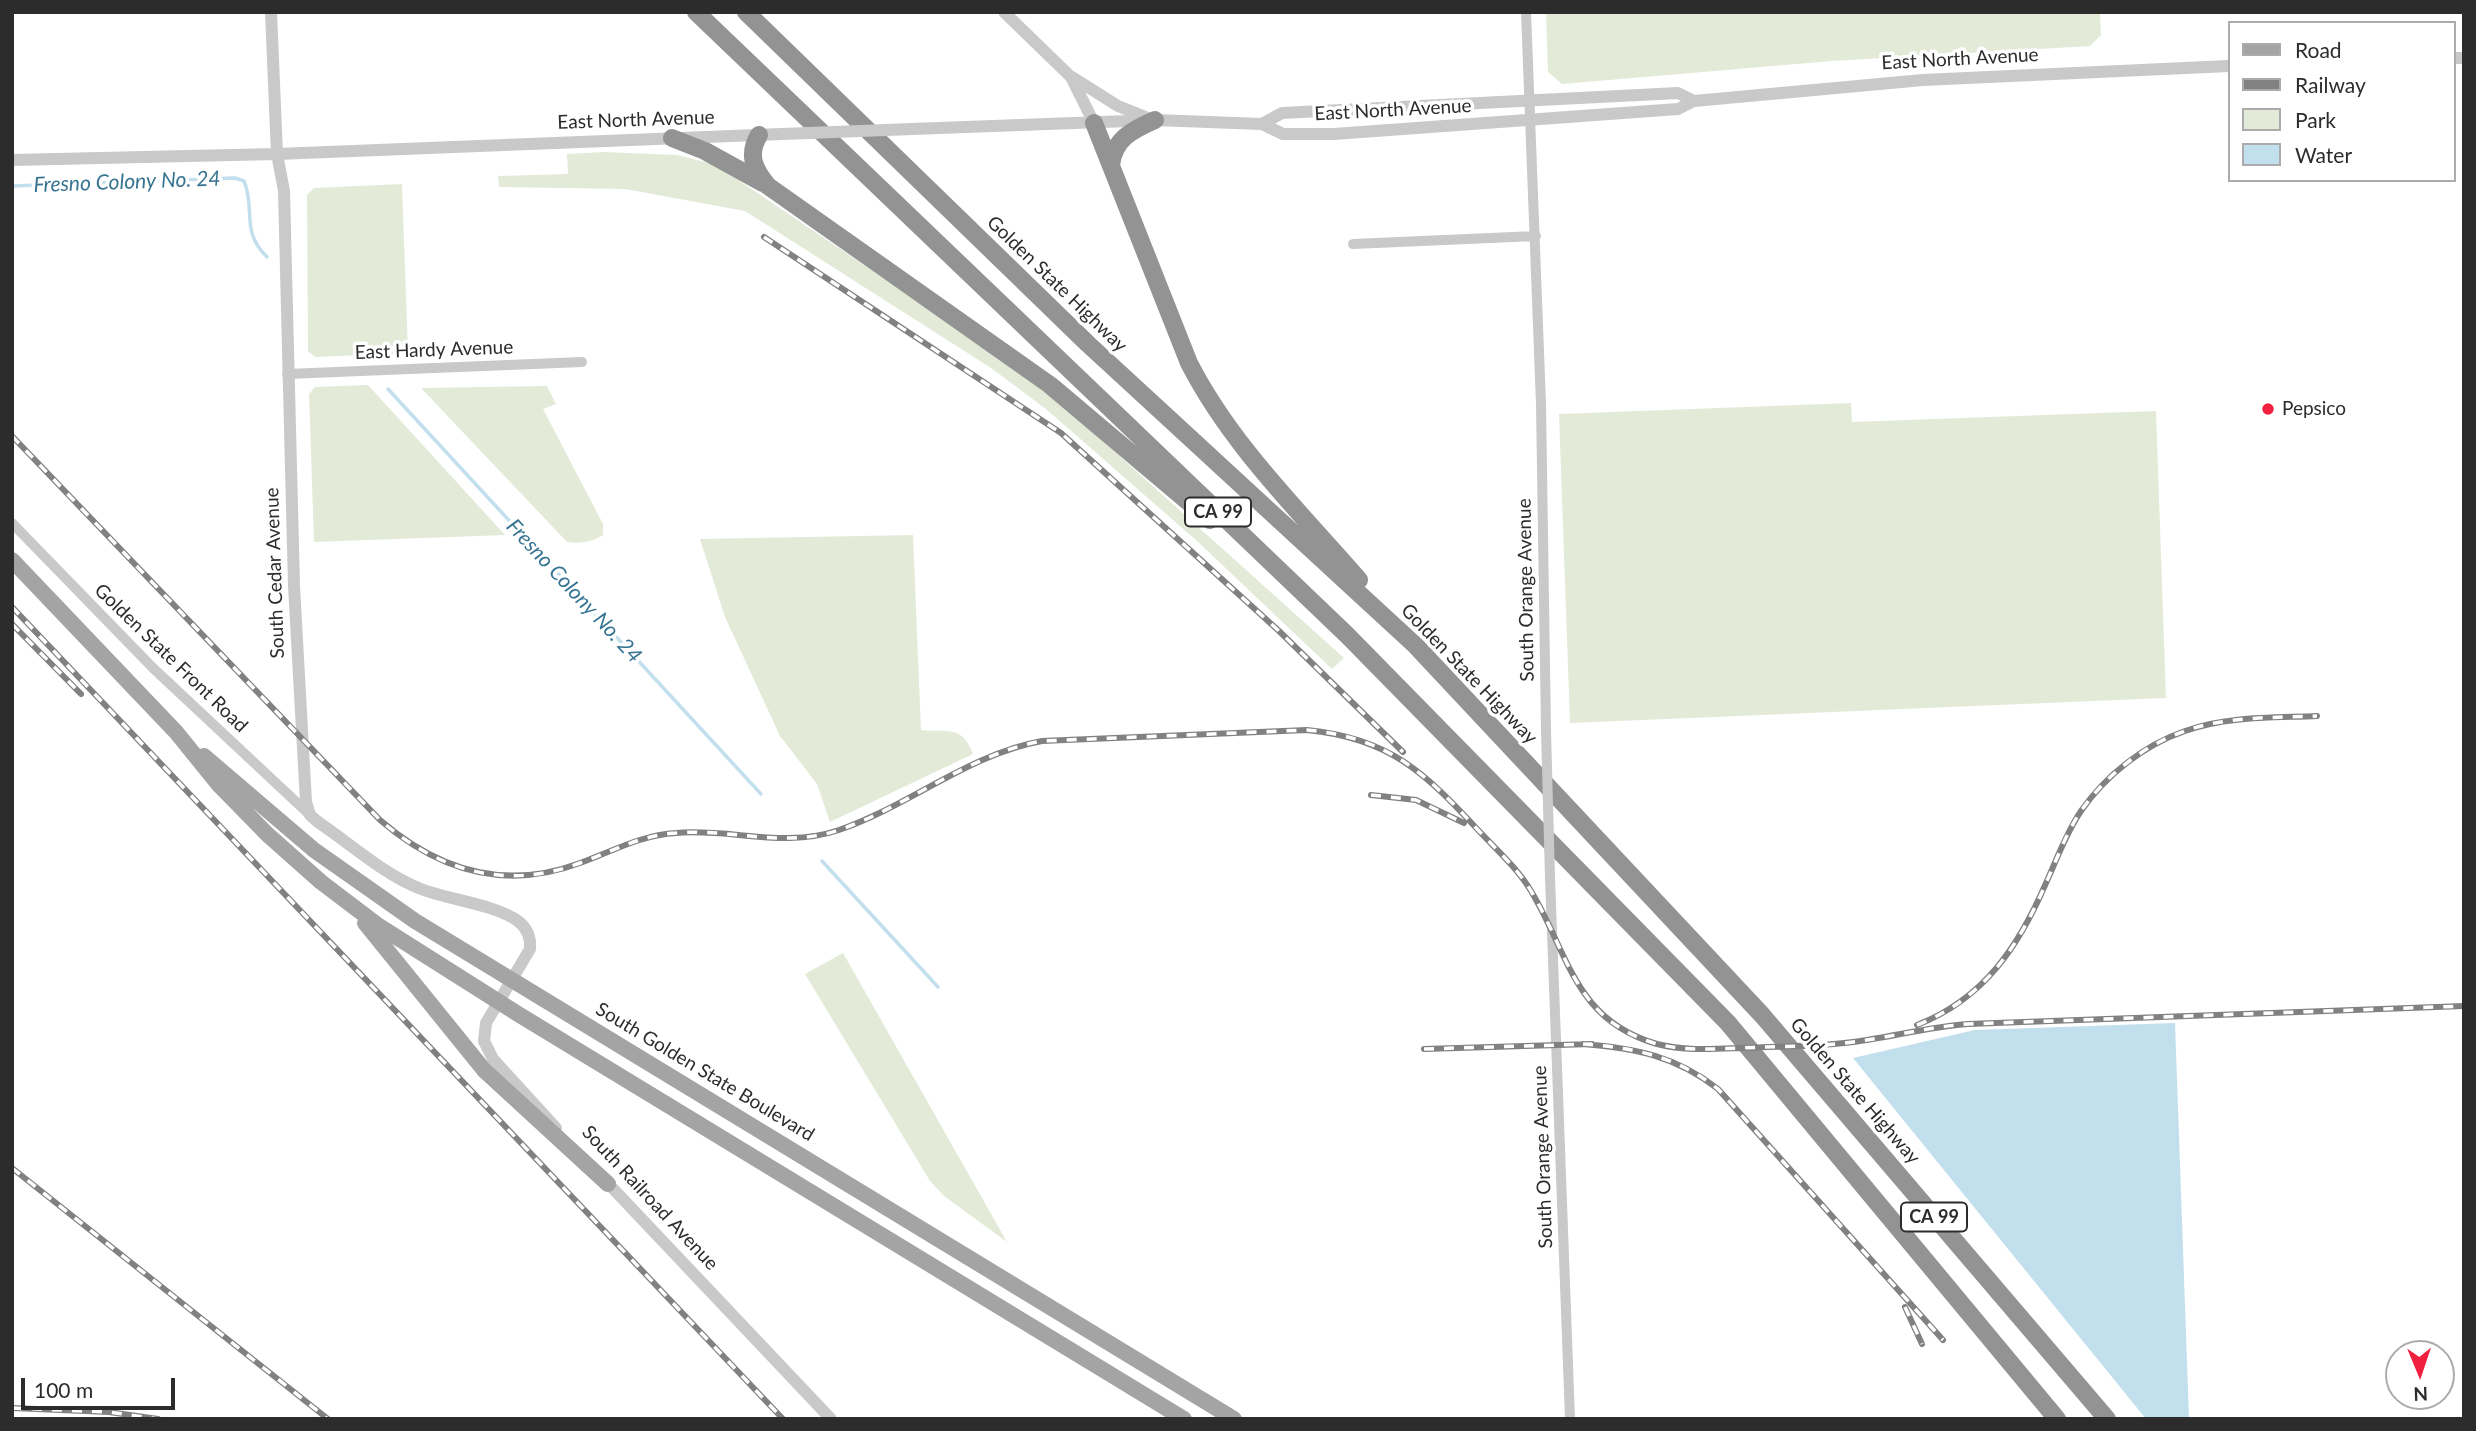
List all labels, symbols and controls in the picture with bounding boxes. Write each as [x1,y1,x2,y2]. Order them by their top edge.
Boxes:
legend [2228,21,2455,182]
text: Road [2295,37,2342,62]
street label: East North Avenue [1881,43,2039,75]
text: Railway [2295,72,2366,97]
street label: East North Avenue [1314,94,1472,126]
street label: East North Avenue [557,106,715,134]
text: Park [2295,107,2336,132]
text: Water [2295,142,2352,167]
water label: Fresno Colony No. 24 [33,166,221,198]
street label: Golden State Highway [982,211,1132,357]
street label: East Hardy Avenue [354,336,514,364]
place label: Pepsico [2282,398,2346,420]
marker: Pepsico [2260,401,2276,417]
street label: South Cedar Avenue [261,487,289,659]
road number: CA 99 [1185,498,1251,526]
street label: South Orange Avenue [1513,498,1539,682]
water label: Fresno Colony No. 24 [501,514,647,668]
street label: Golden State Front Road [90,579,252,737]
street label: Golden State Highway [1396,599,1542,749]
street label: South Golden State Boulevard [592,998,818,1146]
street label: Golden State Highway [1785,1013,1925,1169]
street label: South Orange Avenue [1528,1065,1558,1249]
street label: South Railroad Avenue [577,1121,723,1275]
road number: CA 99 [1901,1202,1967,1232]
north arrow [2385,1340,2455,1410]
scale bar [24,1364,178,1408]
text: 100 m [34,1377,93,1402]
text: N [2413,1383,2428,1406]

